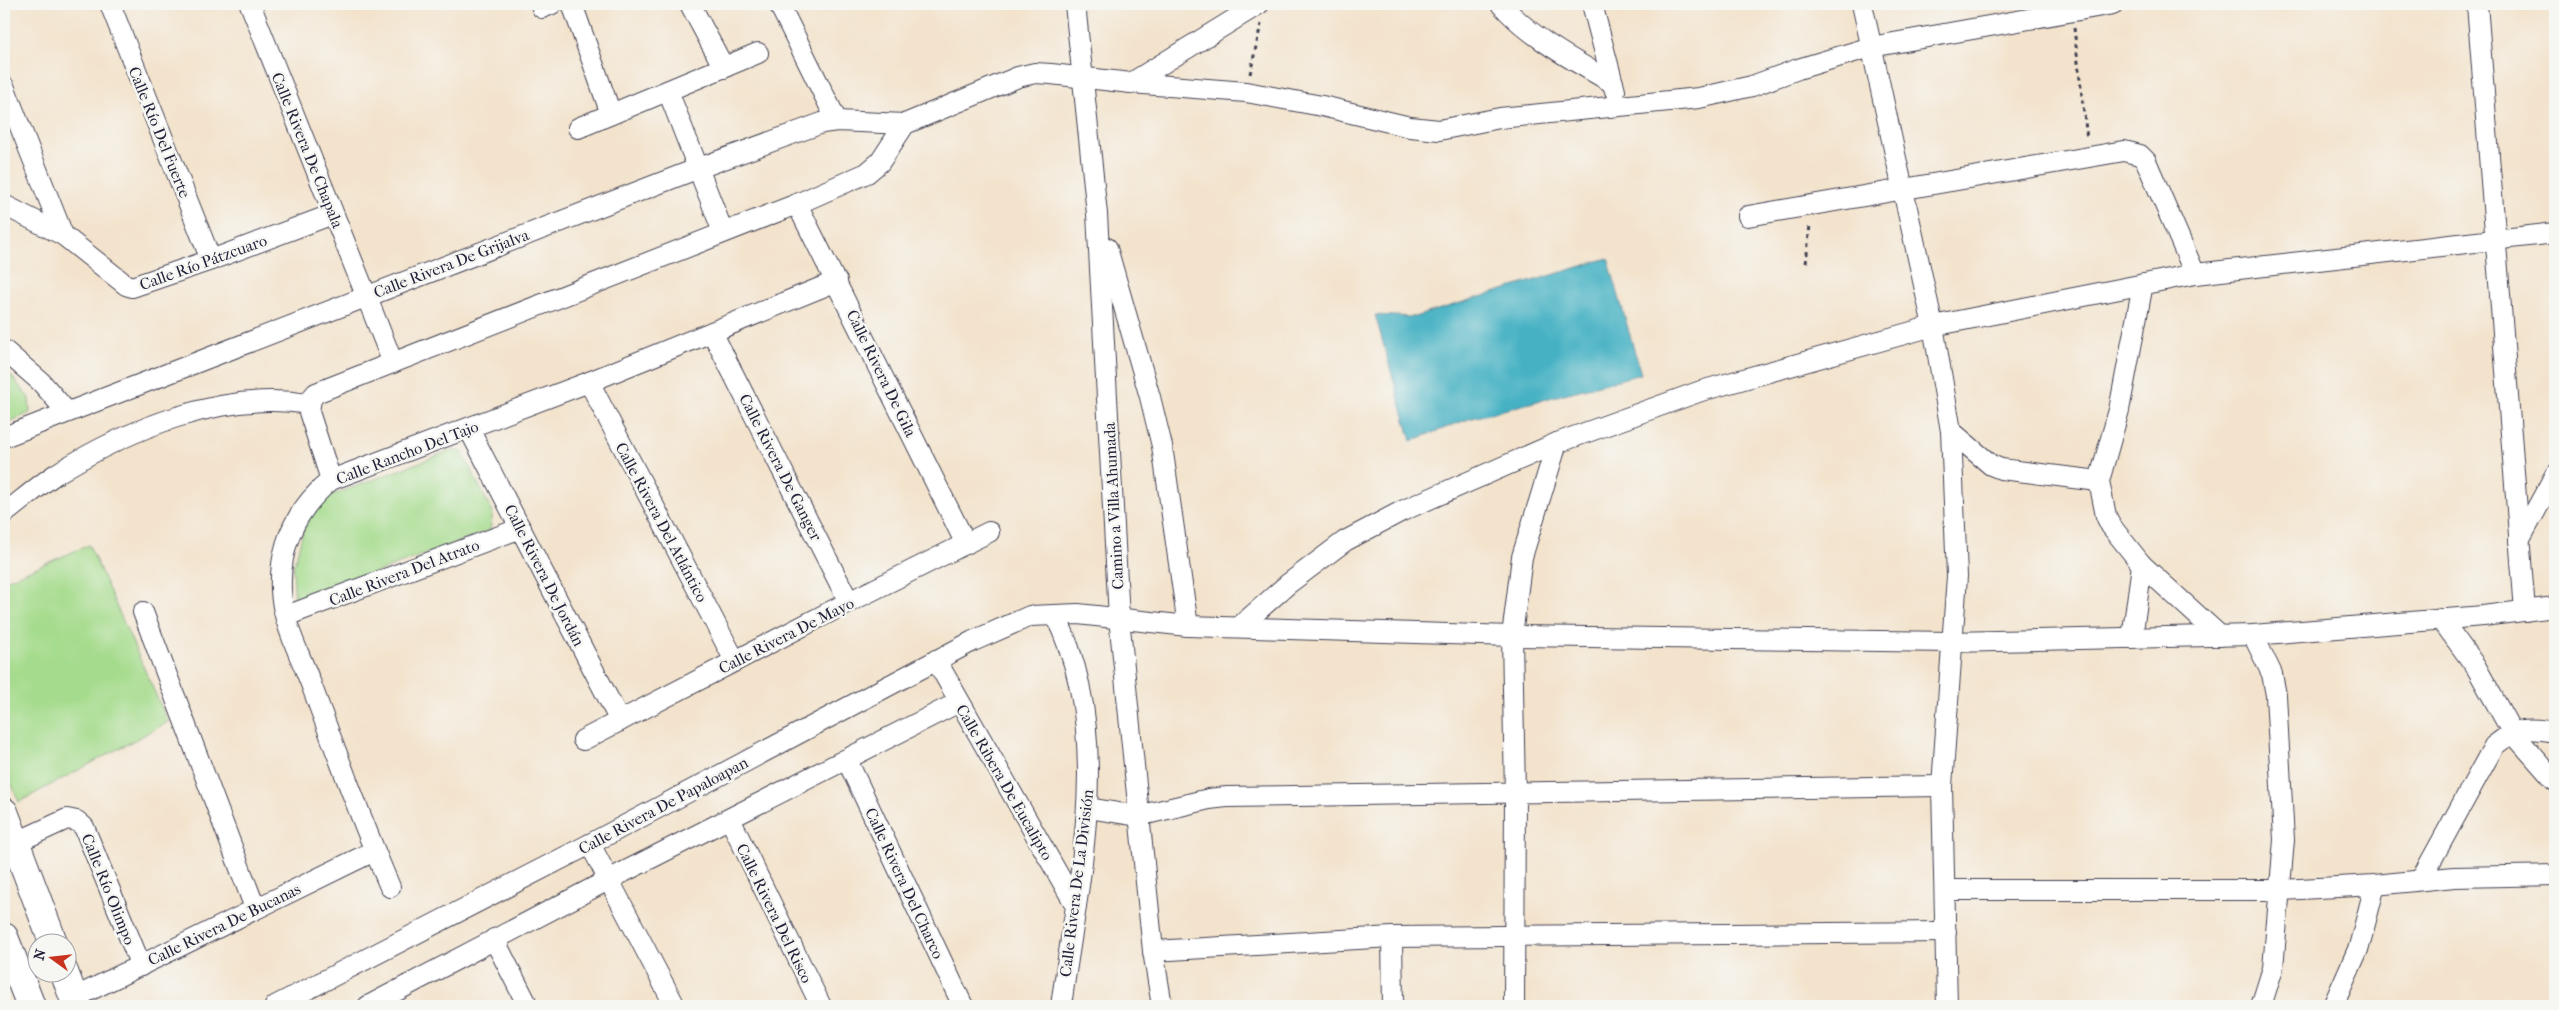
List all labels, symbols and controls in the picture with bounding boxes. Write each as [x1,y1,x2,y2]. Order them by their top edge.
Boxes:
street label: Calle Río Del Fuerte [125,64,195,201]
street label: Calle Rivera De Chapala [268,70,348,231]
street label: Calle Rivera De Grijalva [371,225,532,302]
street label: Calle Río Pátzcuaro [137,231,269,294]
street label: Calle Rivera De Gila [843,307,921,440]
street label: Calle Rivera De Ganger [735,391,826,544]
street label: Calle Rancho Del Tajo [333,417,481,488]
street label: Camino a Villa Ahumada [1100,421,1127,590]
street label: Calle Rivera Del Atlántico [611,439,712,605]
street label: Calle Rivera De Jordán [500,501,589,650]
street label: Calle Rivera Del Atrato [326,535,482,610]
street label: Calle Rivera De Mayo [715,593,857,678]
street label: Calle Ribera De Eucalipto [952,701,1057,864]
street label: Calle Rivera De Papaloapan [575,752,752,858]
street label: Calle Rivera De La División [1056,787,1098,978]
street label: Calle Rivera Del Charco [861,805,948,962]
street label: Calle Río Olimpo [78,831,139,947]
street label: Calle Rivera Del Risco [733,840,817,986]
street label: Calle Rivera De Bucanas [145,879,304,970]
north arrow [28,932,78,982]
text: N [30,947,50,962]

